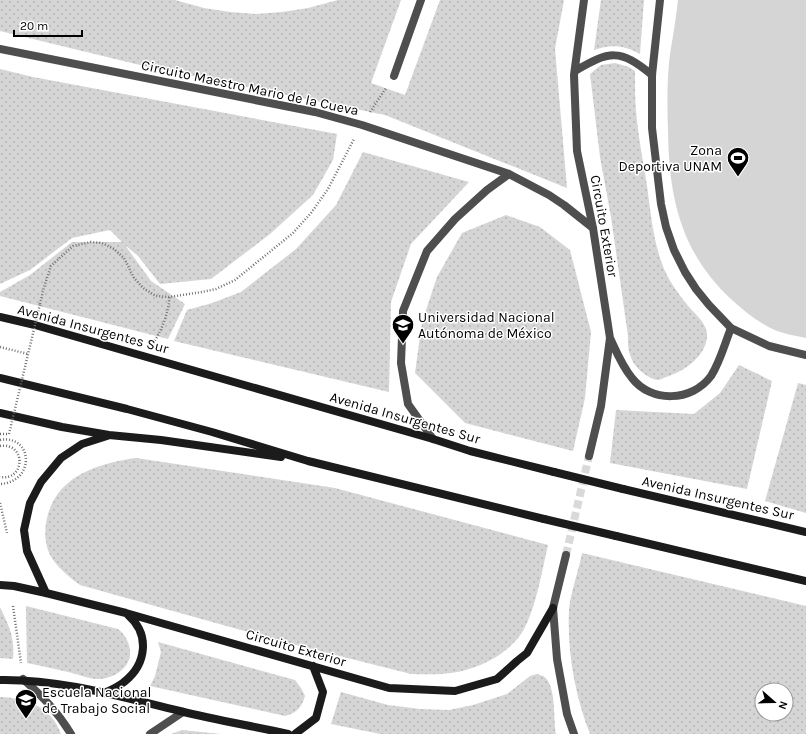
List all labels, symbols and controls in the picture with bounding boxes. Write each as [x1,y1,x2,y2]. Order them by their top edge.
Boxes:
scale bar [14,12,82,38]
text: 20 m [20,19,48,33]
street label: Circuito Maestro Mario de la Cueva [140,57,360,119]
place label: Zona Deportiva UNAM [619,142,722,175]
sports icon: Zona Deportiva UNAM [725,145,751,178]
street label: Circuito Exterior [587,174,622,279]
street label: Avenida Insurgentes Sur [16,301,171,358]
place label: Universidad Nacional Autónoma de México [418,309,555,342]
school or university icon: Universidad Nacional Autónoma de México [390,312,416,345]
street label: Avenida Insurgentes Sur [328,388,483,448]
street label: Avenida Insurgentes Sur [640,472,797,524]
street label: Circuito Exterior [244,626,349,671]
north arrow [754,682,794,722]
place label: Escuela Nacional de Trabajo Social [42,684,151,717]
school or university icon: Escuela Nacional de Trabajo Social [13,687,39,720]
text: N [775,699,790,711]

